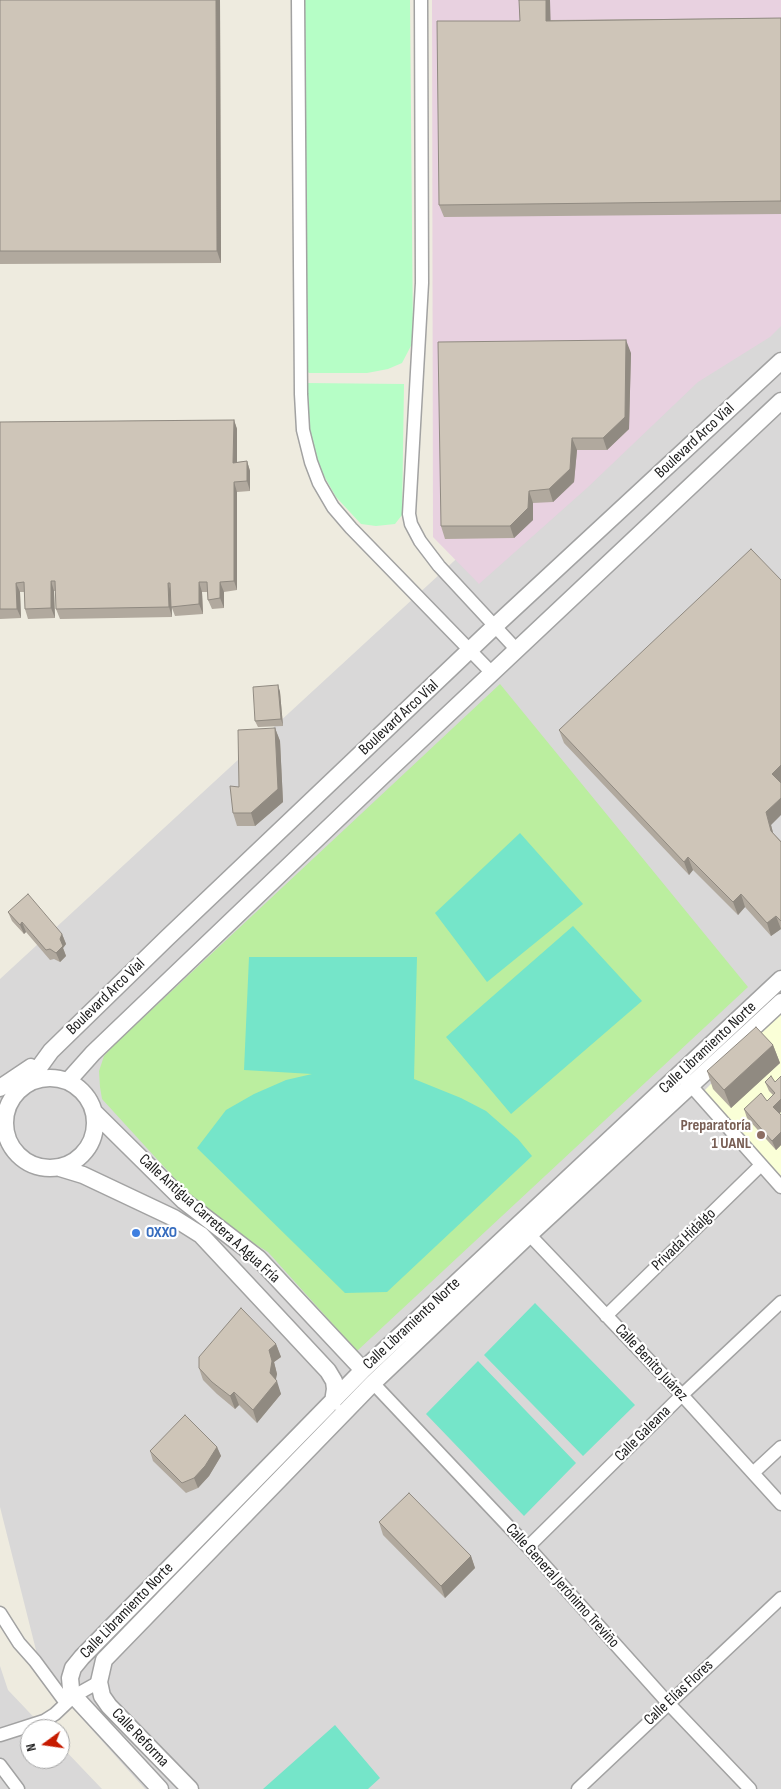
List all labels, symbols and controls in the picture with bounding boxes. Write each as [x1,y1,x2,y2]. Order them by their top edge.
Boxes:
street label: Boulevard Arco Vial [651,399,739,483]
street label: Boulevard Arco Vial [355,676,443,760]
street label: Boulevard Arco Vial [63,955,149,1039]
street label: Calle Libramiento Norte [655,998,761,1098]
place label: Preparatoría 1 UANL [681,1116,751,1154]
marker: Preparatoría 1 UANL [755,1129,767,1141]
street label: Calle Antigua Carretera A Agua Fría [134,1150,284,1288]
street label: Privada Hidalgo [648,1205,720,1275]
place label: OXXO [146,1223,177,1243]
marker: OXXO [130,1227,142,1239]
street label: Calle Libramiento Norte [359,1274,465,1374]
street label: Calle Benito Juárez [610,1320,692,1406]
street label: Calle Galeana [611,1402,675,1466]
street label: Calle General Jerónimo Treviño [501,1520,623,1652]
street label: Calle Libramiento Norte [76,1559,178,1663]
street label: Calle Elías Flores [640,1656,718,1730]
street label: Calle Reforma [107,1705,173,1771]
north arrow [20,1719,70,1769]
text: N [22,1742,40,1753]

